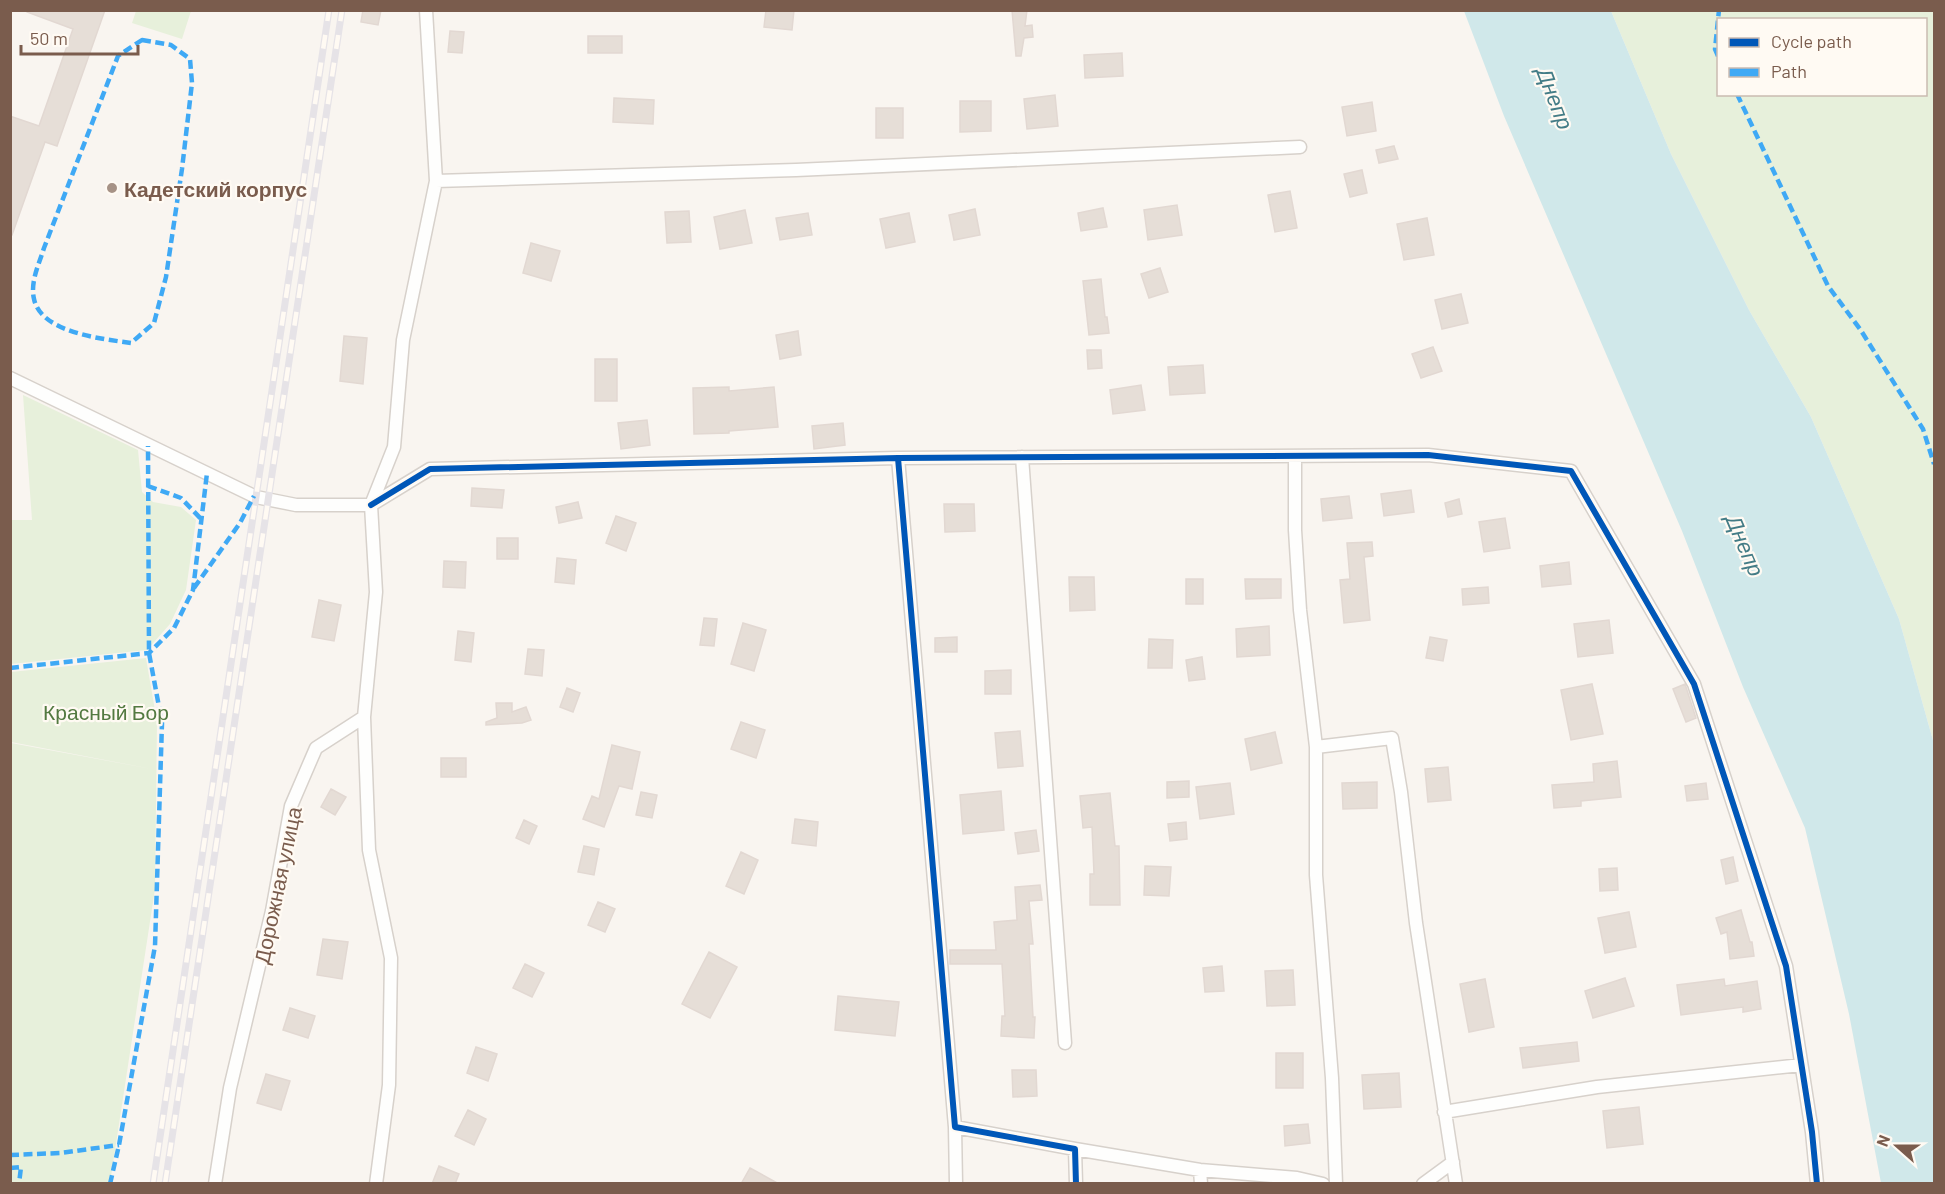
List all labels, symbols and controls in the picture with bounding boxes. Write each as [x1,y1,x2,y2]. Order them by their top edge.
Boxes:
scale bar [21,18,138,56]
legend [1717,18,1927,96]
text: 50 m [30,27,68,49]
text: Cycle path [1771,30,1852,52]
text: Path [1771,60,1807,82]
water label: Днепр [1530,61,1580,133]
place label: Кадетский корпус [124,176,307,201]
marker: Кадетский корпус [105,181,119,195]
water label: Днепр [1719,508,1771,580]
park label: Красный Бор [43,699,169,724]
street label: Дорожная улица [248,804,306,966]
north arrow [1867,1116,1927,1176]
text: N [1872,1132,1893,1149]

